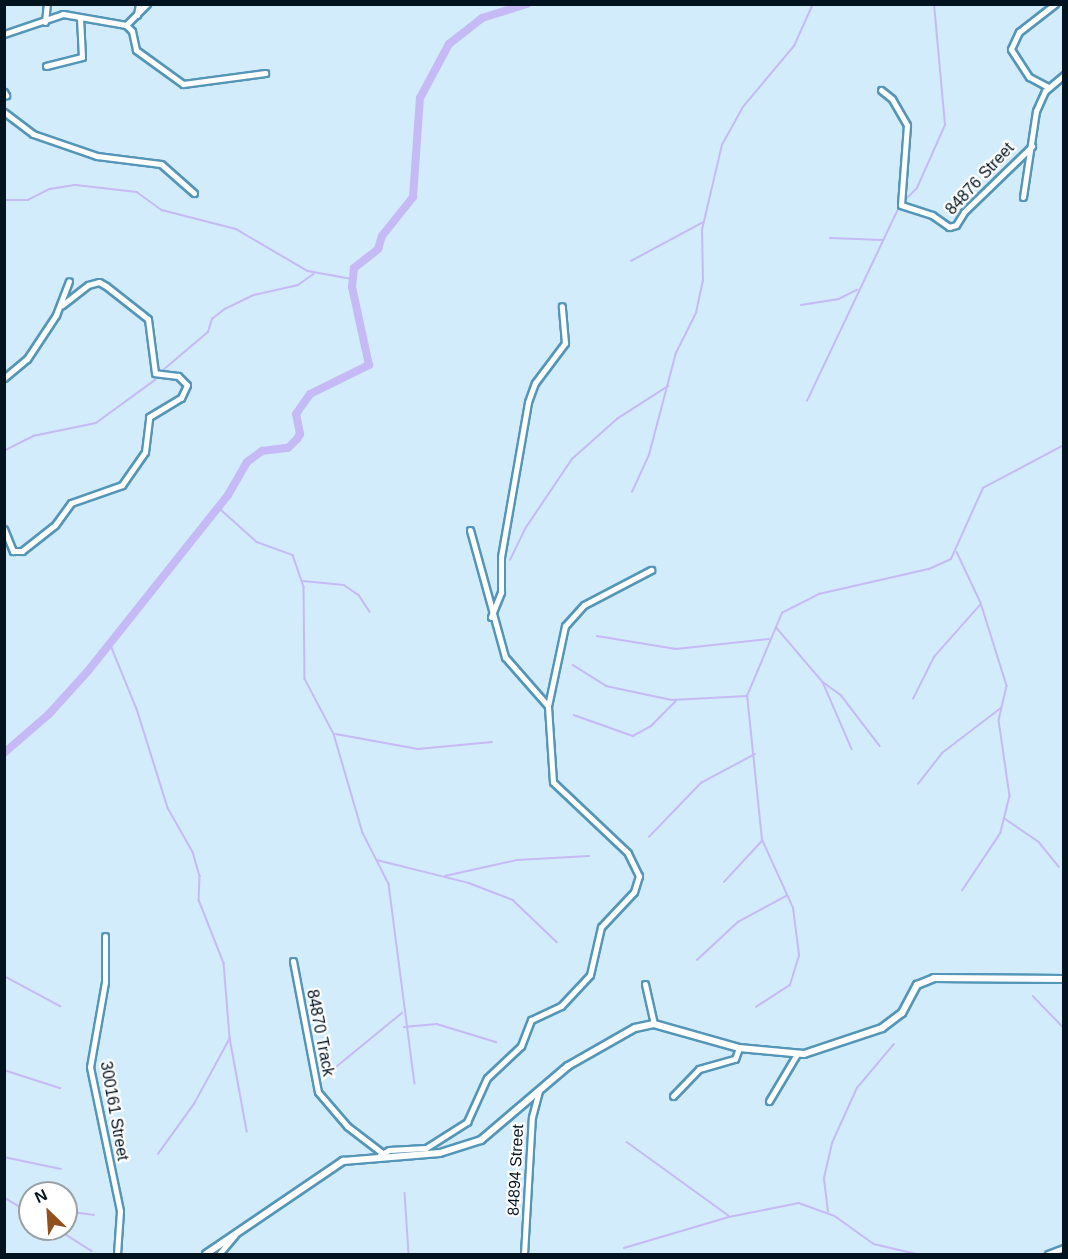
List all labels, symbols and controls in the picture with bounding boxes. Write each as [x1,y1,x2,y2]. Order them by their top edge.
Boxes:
street label: 84876 Street [942,139,1018,219]
street label: 84870 Track [302,988,338,1078]
street label: 300161 Street [96,1060,132,1162]
street label: 84894 Street [504,1124,528,1216]
north arrow [18,1181,78,1241]
text: N [32,1186,50,1206]

